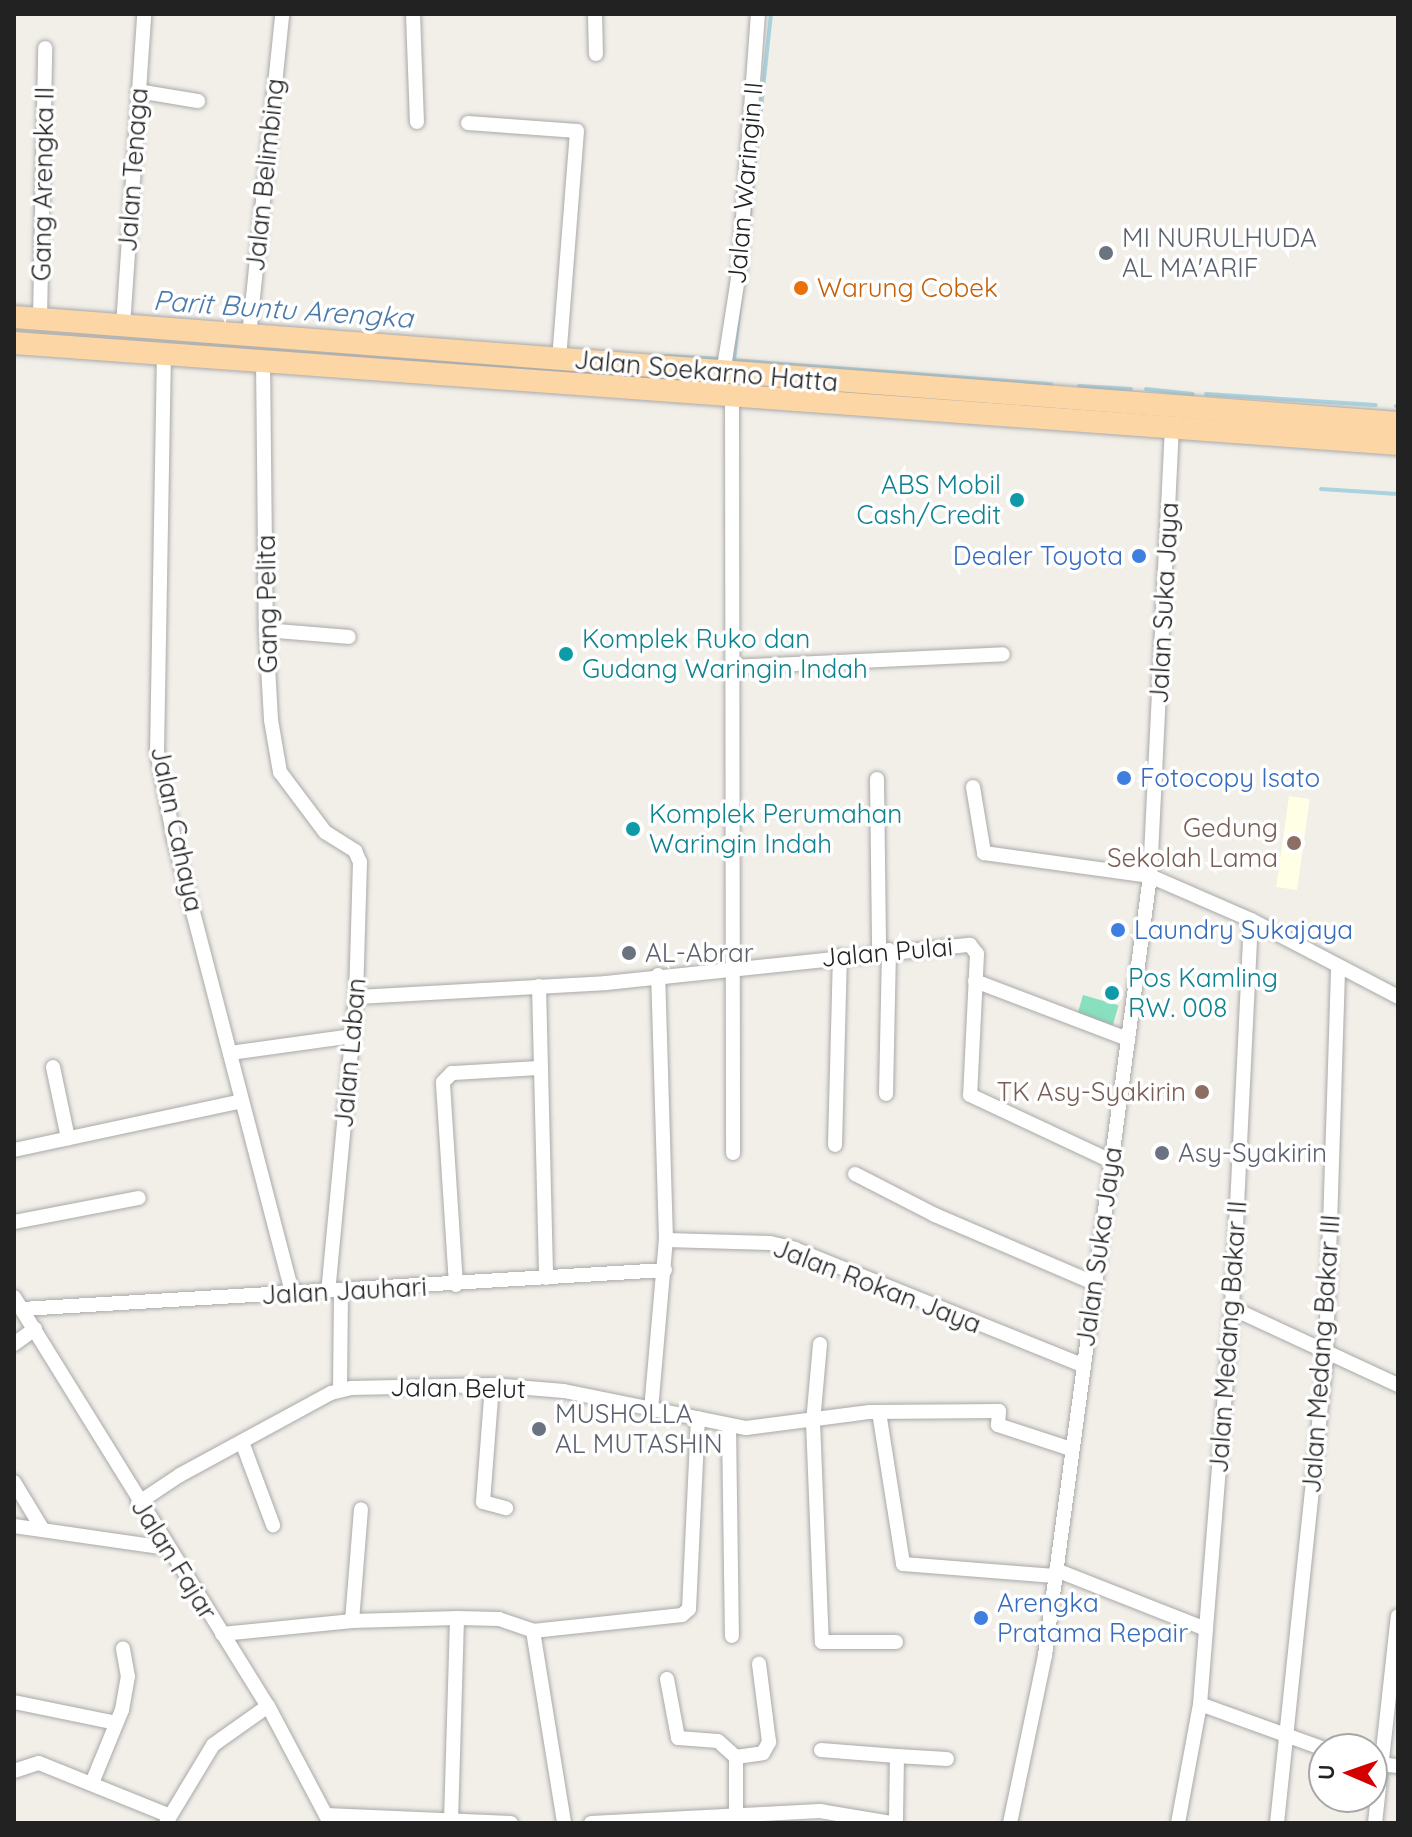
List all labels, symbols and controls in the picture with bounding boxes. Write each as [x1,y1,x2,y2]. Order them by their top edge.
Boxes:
street label: Jalan Belimbing [239,77,291,273]
street label: Jalan Waringin II [721,81,769,285]
street label: Gang Arengka II [26,87,60,281]
street label: Jalan Tenaga [112,87,154,253]
place label: MI NURULHUDA AL MA'ARIF [1122,222,1317,284]
marker: MI NURULHUDA AL MA'ARIF [1097,244,1115,262]
place label: Warung Cobek [817,272,998,304]
marker: Warung Cobek [792,279,810,297]
water label: Parit Buntu Arengka [152,283,414,335]
street label: Jalan Soekarno Hatta [573,344,839,398]
place label: ABS Mobil Cash/Credit [856,469,1001,530]
marker: ABS Mobil Cash/Credit [1008,491,1026,509]
street label: Jalan Suka Jaya [1143,501,1185,705]
street label: Gang Pelita [250,534,284,674]
place label: Dealer Toyota [953,540,1123,572]
marker: Dealer Toyota [1130,547,1148,565]
place label: Komplek Ruko dan Gudang Waringin Indah [582,623,868,684]
marker: Komplek Ruko dan Gudang Waringin Indah [557,645,575,663]
street label: Jalan Cahaya [144,743,210,915]
place label: Fotocopy Isato [1140,762,1320,794]
marker: Fotocopy Isato [1115,769,1133,787]
place label: Komplek Perumahan Waringin Indah [649,798,902,860]
place label: Gedung Sekolah Lama [1107,812,1278,874]
marker: Komplek Perumahan Waringin Indah [624,820,642,838]
marker: Gedung Sekolah Lama [1285,834,1303,852]
place label: Laundry Sukajaya [1134,914,1353,946]
marker: Laundry Sukajaya [1109,921,1127,939]
street label: Jalan Pulai [820,931,954,973]
place label: AL-Abrar [645,937,754,969]
marker: AL-Abrar [620,944,638,962]
place label: Pos Kamling RW. 008 [1128,962,1278,1024]
street label: Jalan Laban [328,977,372,1129]
marker: Pos Kamling RW. 008 [1103,984,1121,1002]
place label: TK Asy-Syakirin [997,1076,1186,1108]
marker: TK Asy-Syakirin [1193,1083,1211,1101]
place label: Asy-Syakirin [1178,1137,1327,1169]
marker: Asy-Syakirin [1153,1144,1171,1162]
street label: Jalan Suka Jaya [1070,1145,1128,1349]
street label: Jalan Medang Bakar II [1203,1200,1253,1474]
street label: Jalan Medang Bakar III [1296,1214,1346,1494]
street label: Jalan Rokan Jaya [769,1232,985,1340]
street label: Jalan Jauhari [260,1271,428,1311]
street label: Jalan Belut [390,1371,526,1405]
place label: MUSHOLLA AL MUTASHIN [555,1398,723,1460]
marker: MUSHOLLA AL MUTASHIN [530,1420,548,1438]
street label: Jalan Fajar [124,1493,224,1625]
place label: Arengka Pratama Repair [997,1587,1188,1648]
marker: Arengka Pratama Repair [972,1609,990,1627]
north arrow [1308,1733,1388,1813]
text: U [1312,1764,1340,1780]

